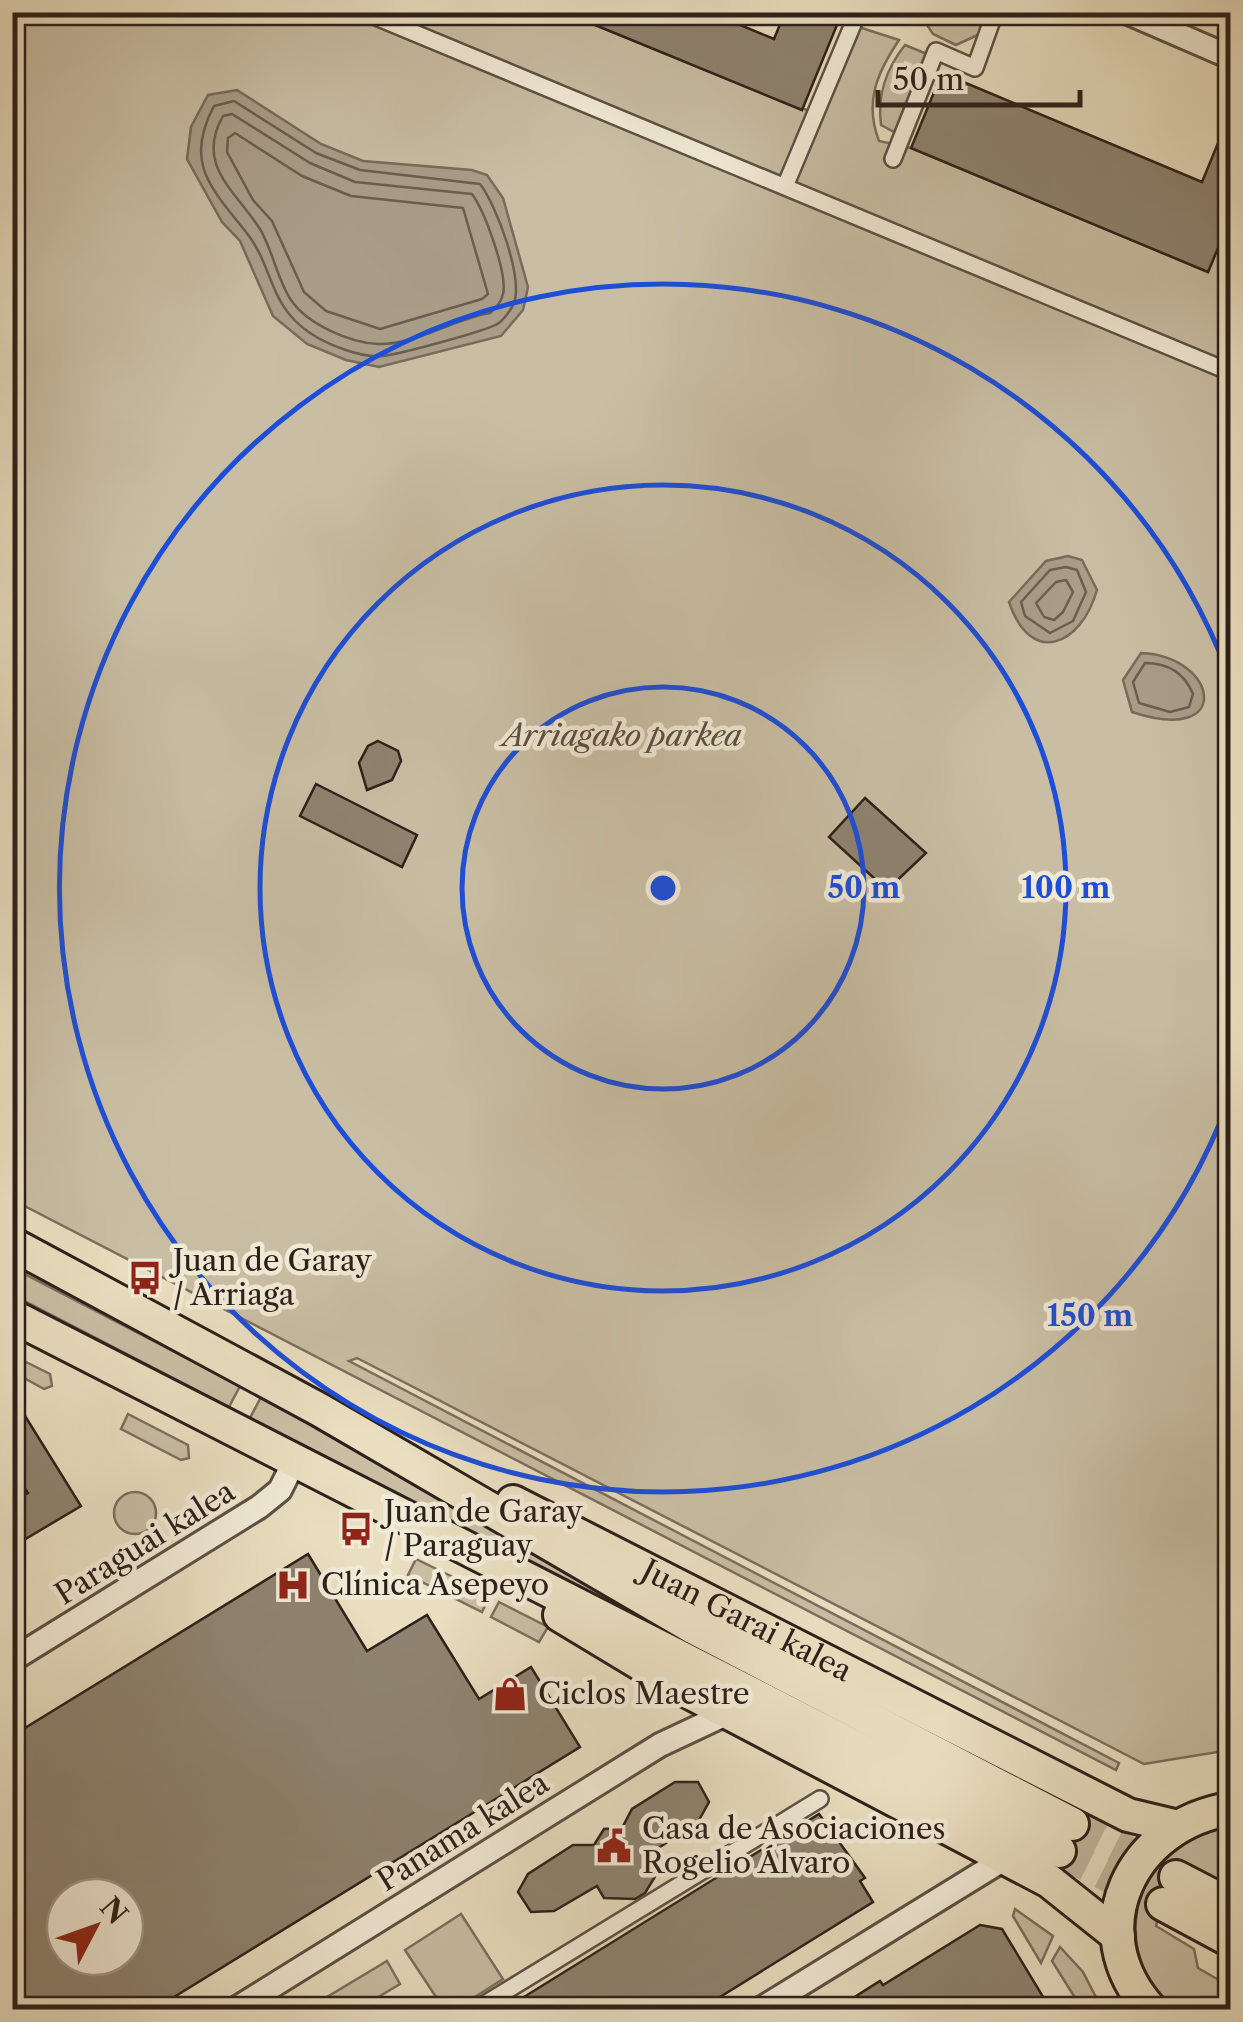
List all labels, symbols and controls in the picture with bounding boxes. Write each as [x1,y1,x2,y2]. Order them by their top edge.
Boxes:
scale bar [878,45,1080,107]
text: 50 m [893,61,964,98]
park label: Arriagako parkea [498,717,742,754]
text: 50 m [827,869,901,906]
text: 100 m [1022,869,1111,906]
centre of rings [645,870,681,906]
place label: Juan de Garay / Arriaga [169,1242,372,1313]
bus stop icon: Juan de Garay / Arriaga [126,1259,164,1297]
text: 150 m [1047,1297,1133,1334]
street label: Paraguai kalea [48,1473,242,1613]
place label: Juan de Garay / Paraguay [380,1493,583,1564]
bus stop icon: Juan de Garay / Paraguay [337,1510,375,1548]
street label: Juan Garai kalea [632,1550,858,1689]
hospital icon: Clínica Asepeyo [274,1566,312,1604]
place label: Clínica Asepeyo [321,1566,549,1603]
shop icon: Ciclos Maestre [491,1675,529,1713]
place label: Ciclos Maestre [538,1675,750,1712]
street label: Panama kalea [370,1764,555,1899]
place label: Casa de Asociaciones Rogelio Álvaro [642,1810,946,1881]
public building icon: Casa de Asociaciones Rogelio Álvaro [595,1827,633,1865]
north arrow [45,1877,145,1977]
text: N [93,1890,135,1931]

